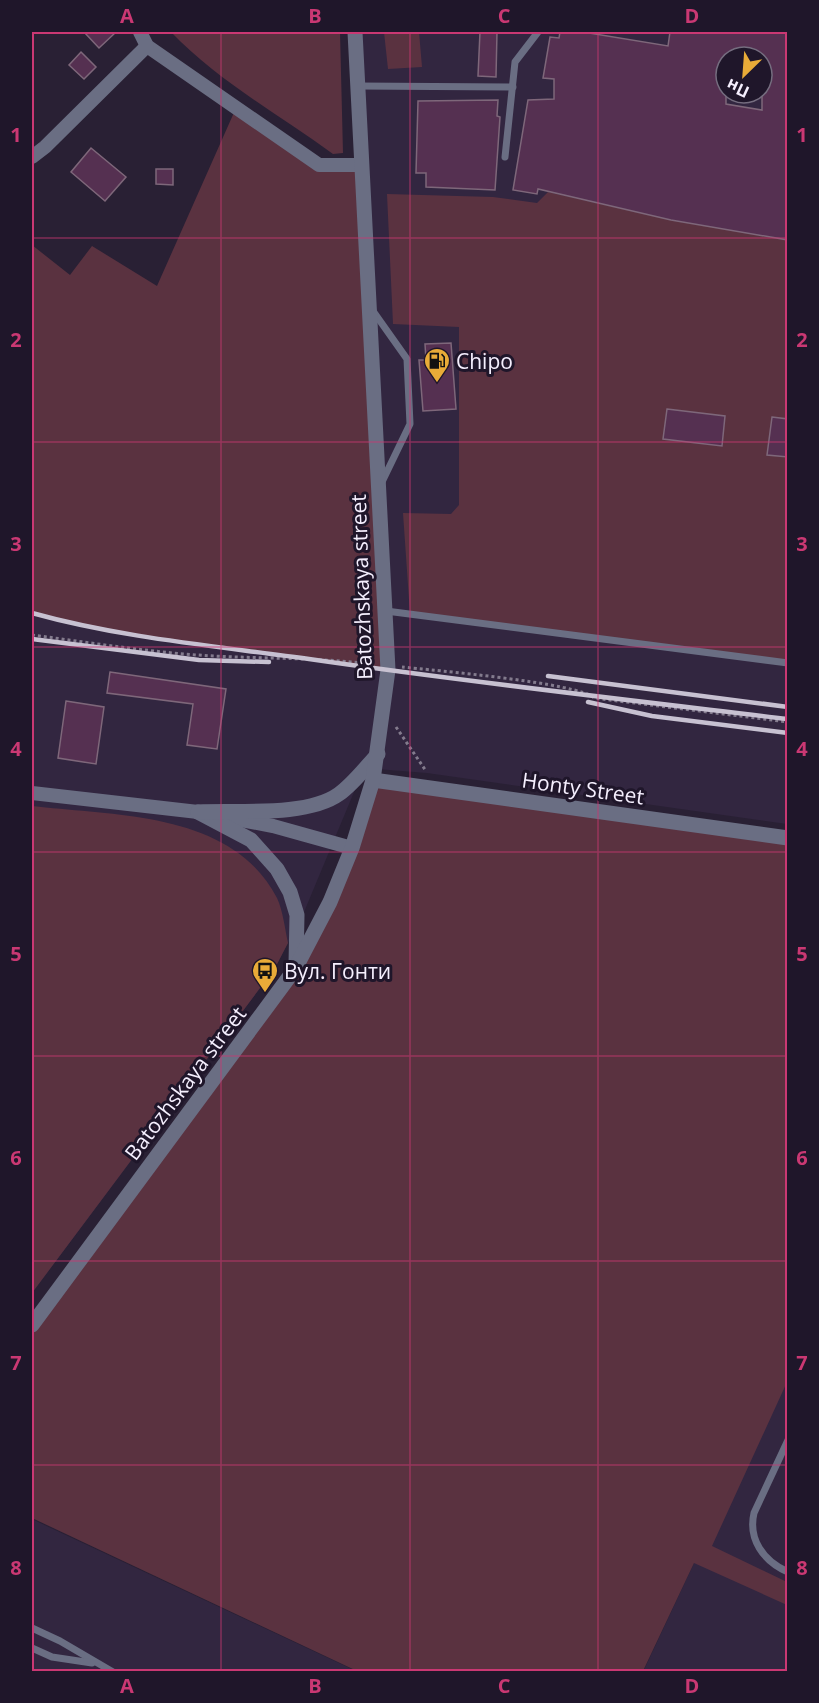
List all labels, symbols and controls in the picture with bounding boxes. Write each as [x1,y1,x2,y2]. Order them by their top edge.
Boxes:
text: A [120,2,134,29]
text: B [308,2,322,29]
text: C [498,2,511,29]
text: D [685,2,699,29]
north arrow [714,45,774,105]
text: Пн [723,74,753,103]
text: 1 [10,121,22,148]
text: 1 [796,121,808,148]
text: 2 [10,326,22,353]
text: 2 [796,326,808,353]
fuel station icon: Chipo [422,346,452,384]
place label: Chipo [456,347,513,375]
street label: Batozhskaya street [344,494,378,680]
text: 3 [10,530,22,557]
text: 3 [796,530,808,557]
text: 4 [10,735,22,762]
text: 4 [796,735,808,762]
street label: Honty Street [520,766,646,810]
text: 5 [10,940,22,967]
text: 5 [796,940,808,967]
bus stop icon: Вул. Гонти [250,956,280,994]
place label: Вул. Гонти [284,957,391,985]
street label: Batozhskaya street [118,1000,252,1166]
text: 6 [10,1144,22,1171]
text: 6 [796,1144,808,1171]
text: 7 [10,1349,22,1376]
text: 7 [796,1349,808,1376]
text: 8 [10,1554,22,1581]
text: 8 [796,1554,808,1581]
text: A [120,1672,134,1699]
text: B [308,1672,322,1699]
text: C [498,1672,511,1699]
text: D [685,1672,699,1699]

